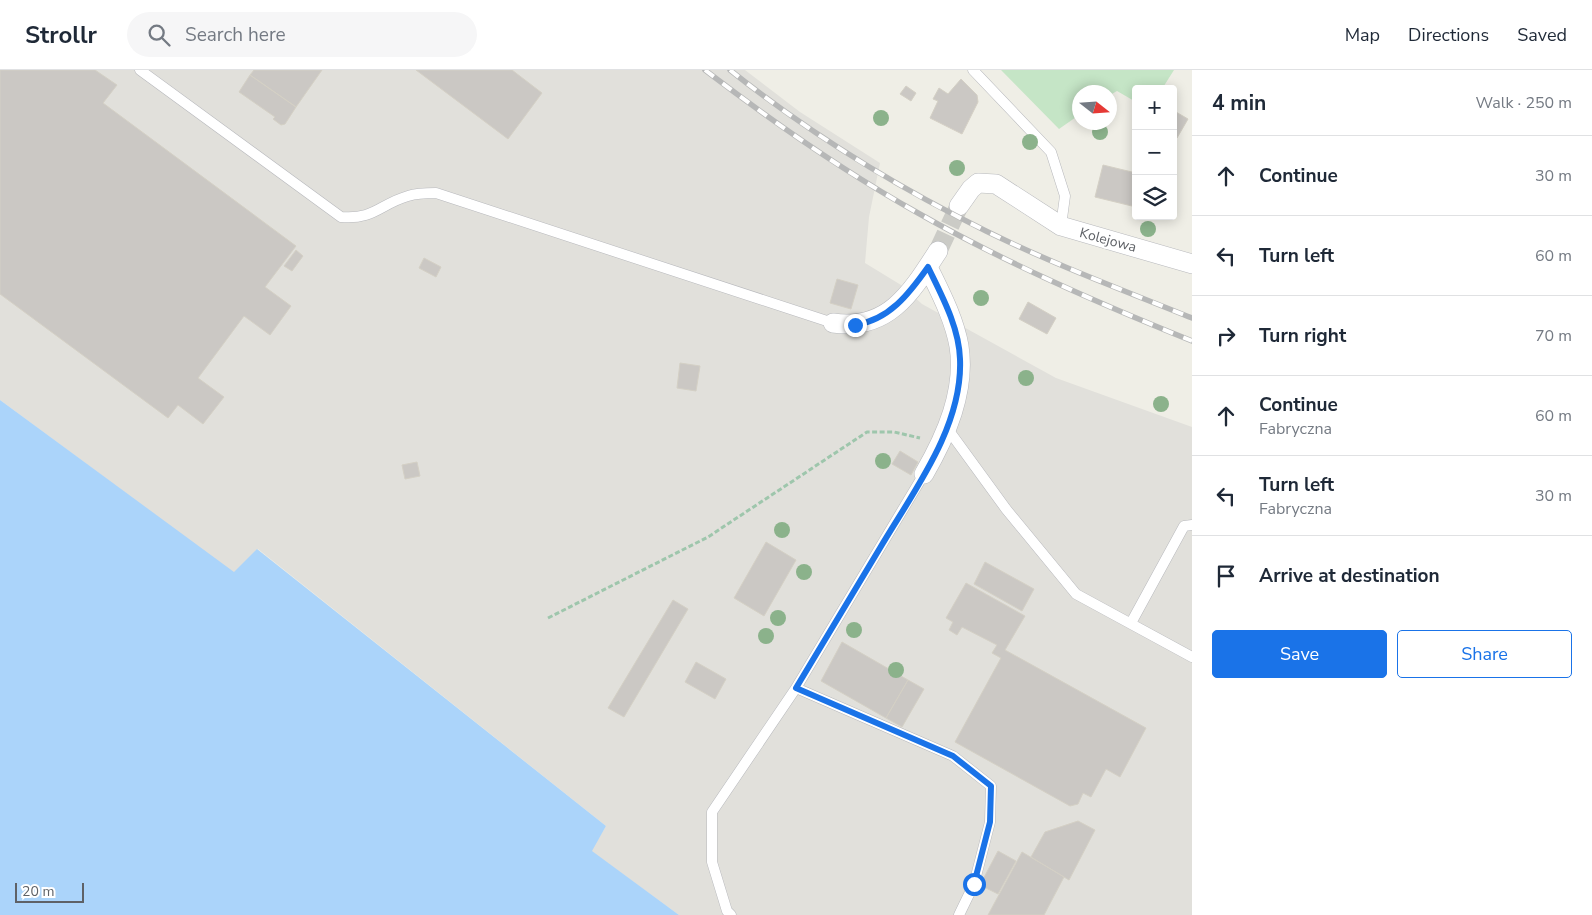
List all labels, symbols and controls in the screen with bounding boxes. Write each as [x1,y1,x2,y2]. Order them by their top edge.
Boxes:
search box [127,12,477,57]
text: Strollr [25,19,97,51]
icon: search [145,21,173,49]
text: Search here [185,22,286,48]
text: Map [1345,23,1380,47]
text: Directions [1408,23,1489,47]
text: Saved [1517,23,1567,47]
north arrow [1072,85,1117,130]
map controls [1132,85,1177,220]
button: + [1132,85,1177,130]
text: 4 min [1212,89,1266,117]
text: Walk · 250 m [1476,92,1572,114]
button: − [1132,130,1177,175]
icon: ahead [1212,162,1240,190]
text: Continue [1259,163,1338,189]
text: 30 m [1535,165,1572,187]
button: layers [1132,175,1177,220]
street label: Kolejowa [1078,223,1138,257]
icon: left [1212,242,1240,270]
text: Turn left [1259,243,1334,269]
text: 60 m [1535,245,1572,267]
route end [844,314,867,337]
icon: right [1212,322,1240,350]
text: Turn right [1259,323,1346,349]
text: 70 m [1535,325,1572,347]
text: Continue [1259,392,1338,418]
icon: ahead [1212,402,1240,430]
text: 60 m [1535,405,1572,427]
text: Fabryczna [1259,418,1332,440]
text: Turn left [1259,472,1334,498]
icon: left [1212,482,1240,510]
text: 30 m [1535,485,1572,507]
text: Fabryczna [1259,498,1332,520]
icon: arrive [1212,562,1240,590]
text: Arrive at destination [1259,563,1440,589]
button: Save [1212,630,1387,678]
button: Share [1397,630,1572,678]
route start [963,873,986,896]
scale bar [15,880,84,903]
text: 20 m [22,882,54,901]

